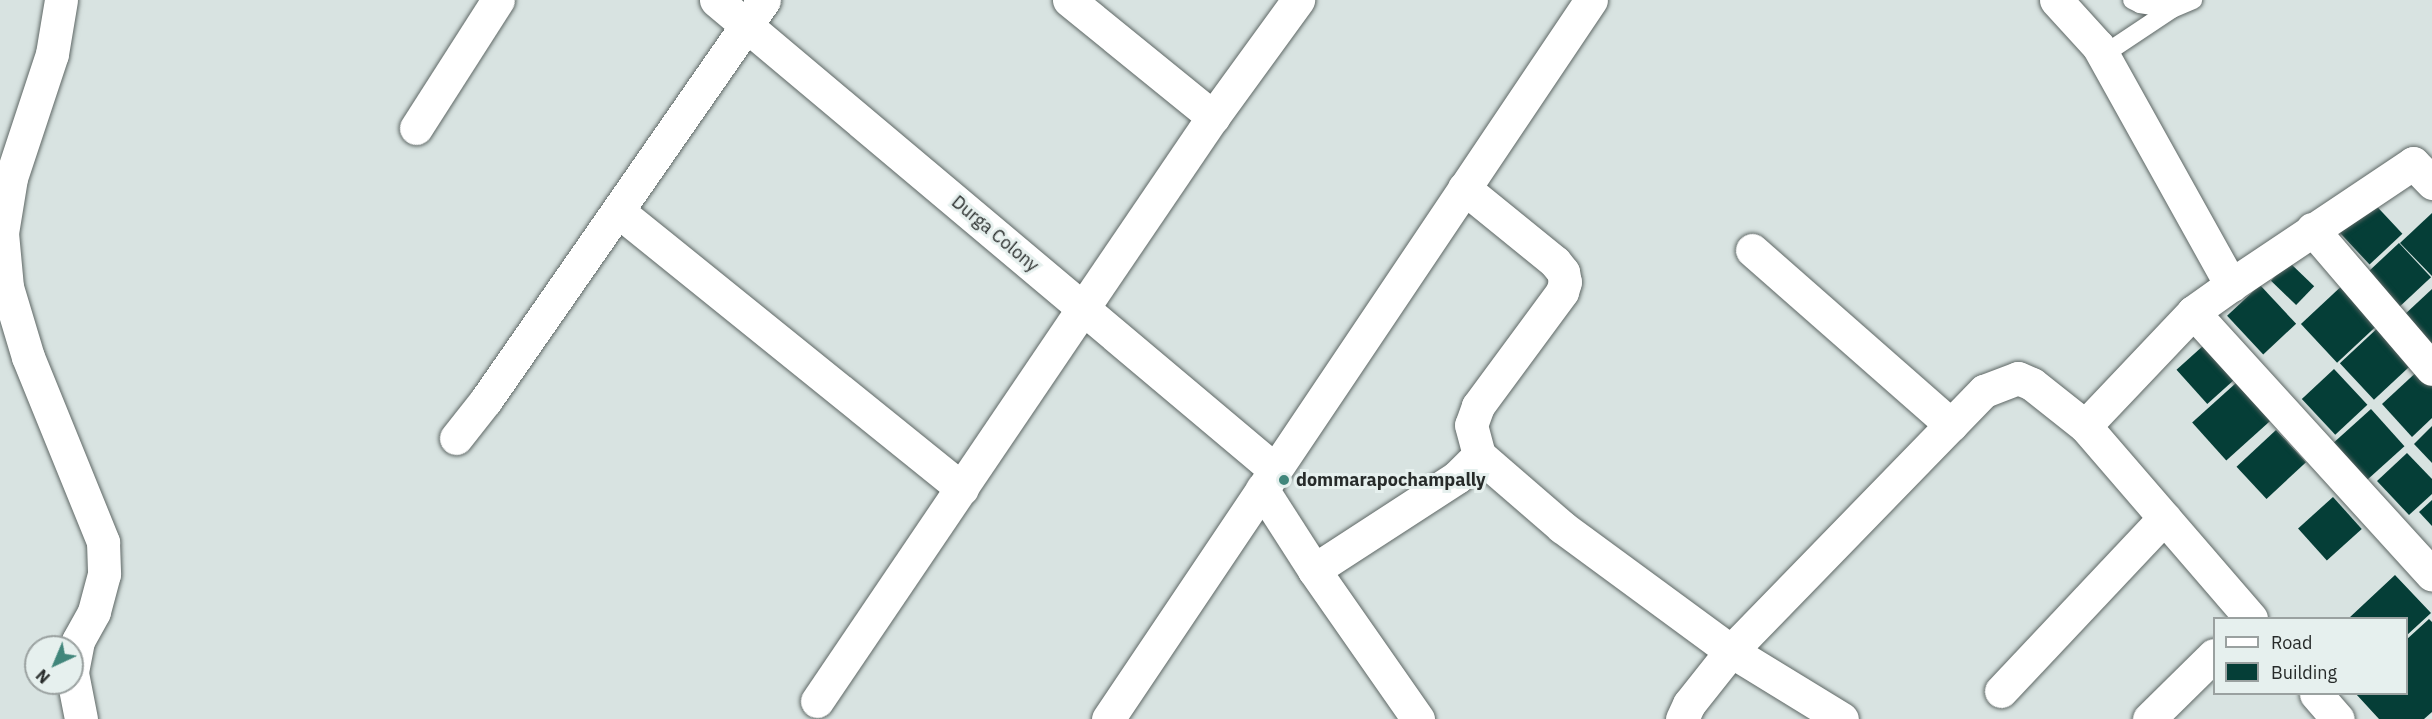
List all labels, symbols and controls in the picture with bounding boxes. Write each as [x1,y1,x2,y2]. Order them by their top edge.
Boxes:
street label: Durga Colony [947,191,1043,277]
place label: dommarapochampally [1296,469,1486,491]
marker: dommarapochampally [1277,473,1291,487]
legend [2213,617,2408,695]
text: Road [2271,631,2312,654]
north arrow [24,635,84,695]
text: Building [2271,661,2337,684]
text: N [32,665,54,688]

